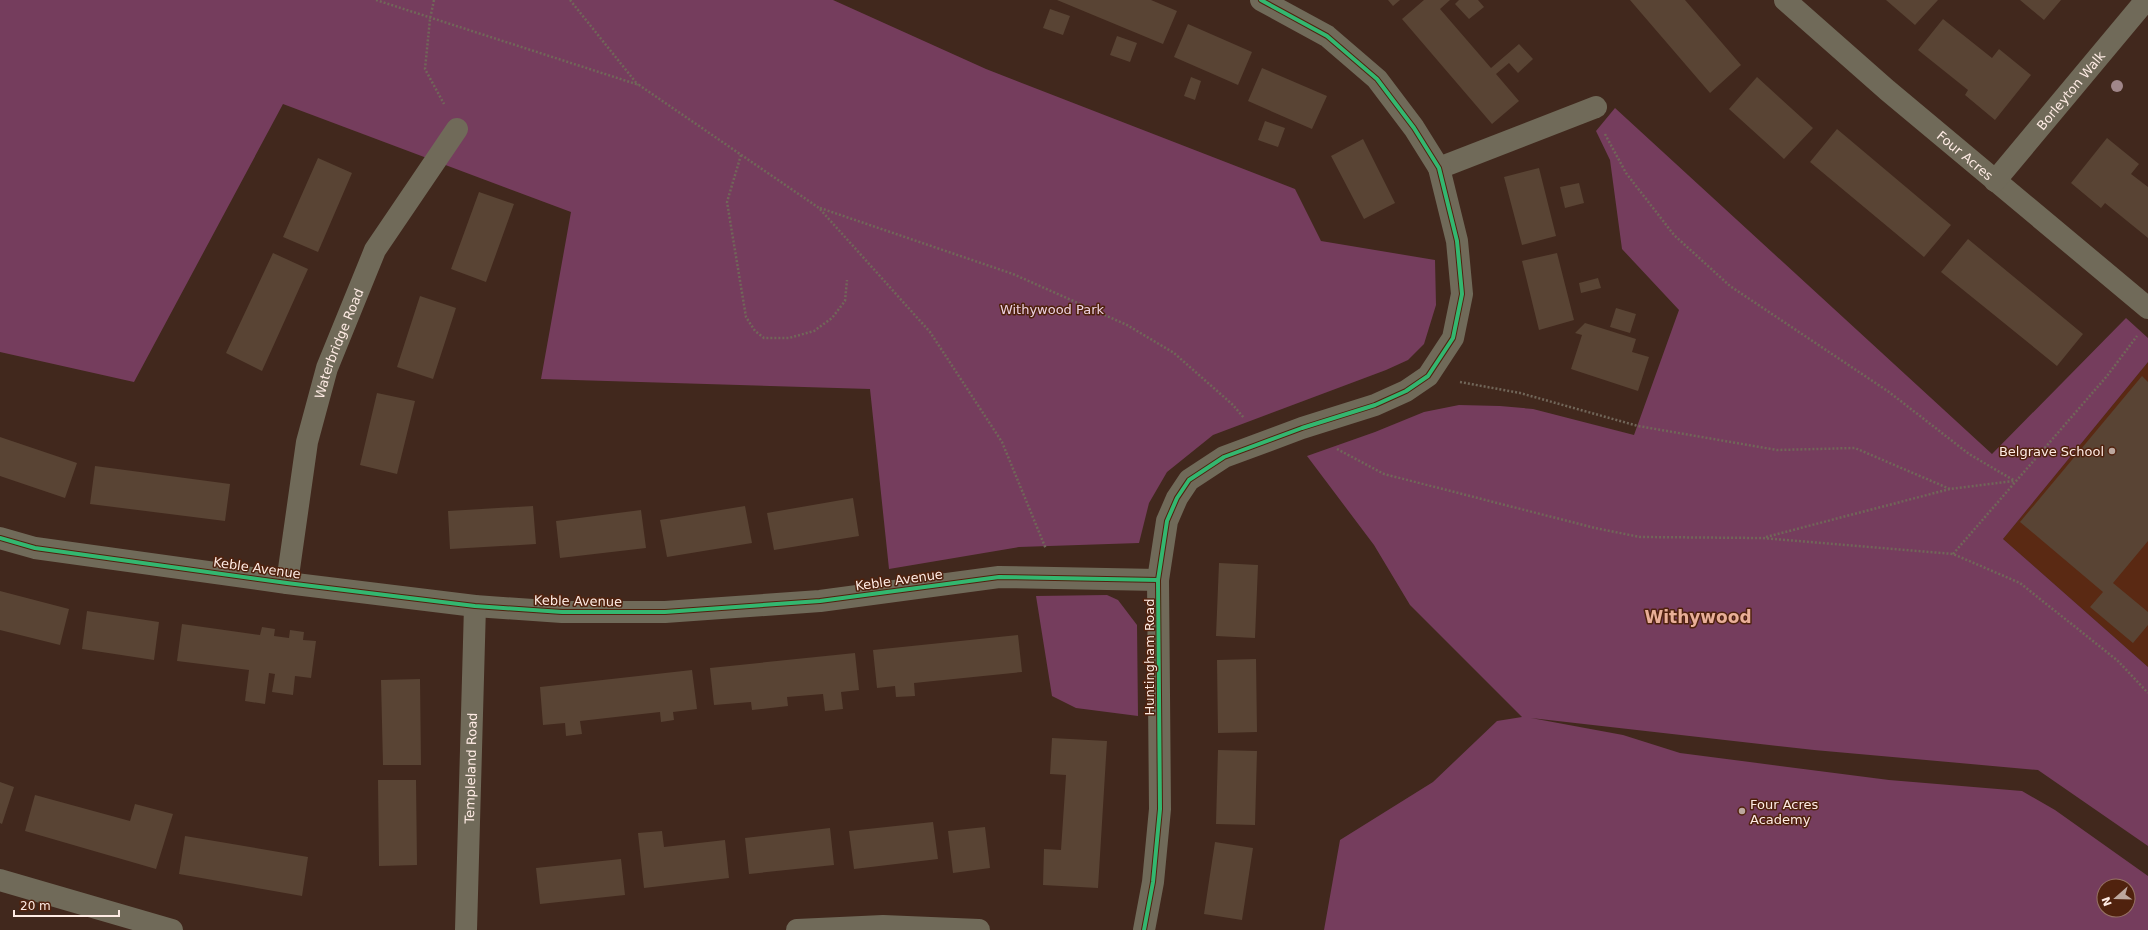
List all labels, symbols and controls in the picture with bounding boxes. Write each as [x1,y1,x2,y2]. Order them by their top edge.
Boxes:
street label: Borleyton Walk [2033,48,2108,133]
street label: Four Acres [1934,128,1996,183]
street label: Waterbridge Road [312,286,366,400]
park label: Withywood Park [1000,302,1105,317]
place label: Belgrave School [1999,444,2104,459]
marker: Belgrave School [2107,446,2117,456]
street label: Keble Avenue [212,554,302,582]
street label: Keble Avenue [854,566,944,594]
street label: Keble Avenue [534,593,622,609]
street label: Huntingham Road [1142,598,1157,716]
district label: Withywood [1644,607,1752,627]
street label: Templeland Road [461,712,480,825]
place label: Four Acres Academy [1750,797,1819,827]
marker: Four Acres Academy [1737,806,1747,816]
north arrow [2096,878,2136,918]
scale bar [14,892,119,918]
text: N [2099,895,2115,908]
text: 20 m [20,899,51,913]

